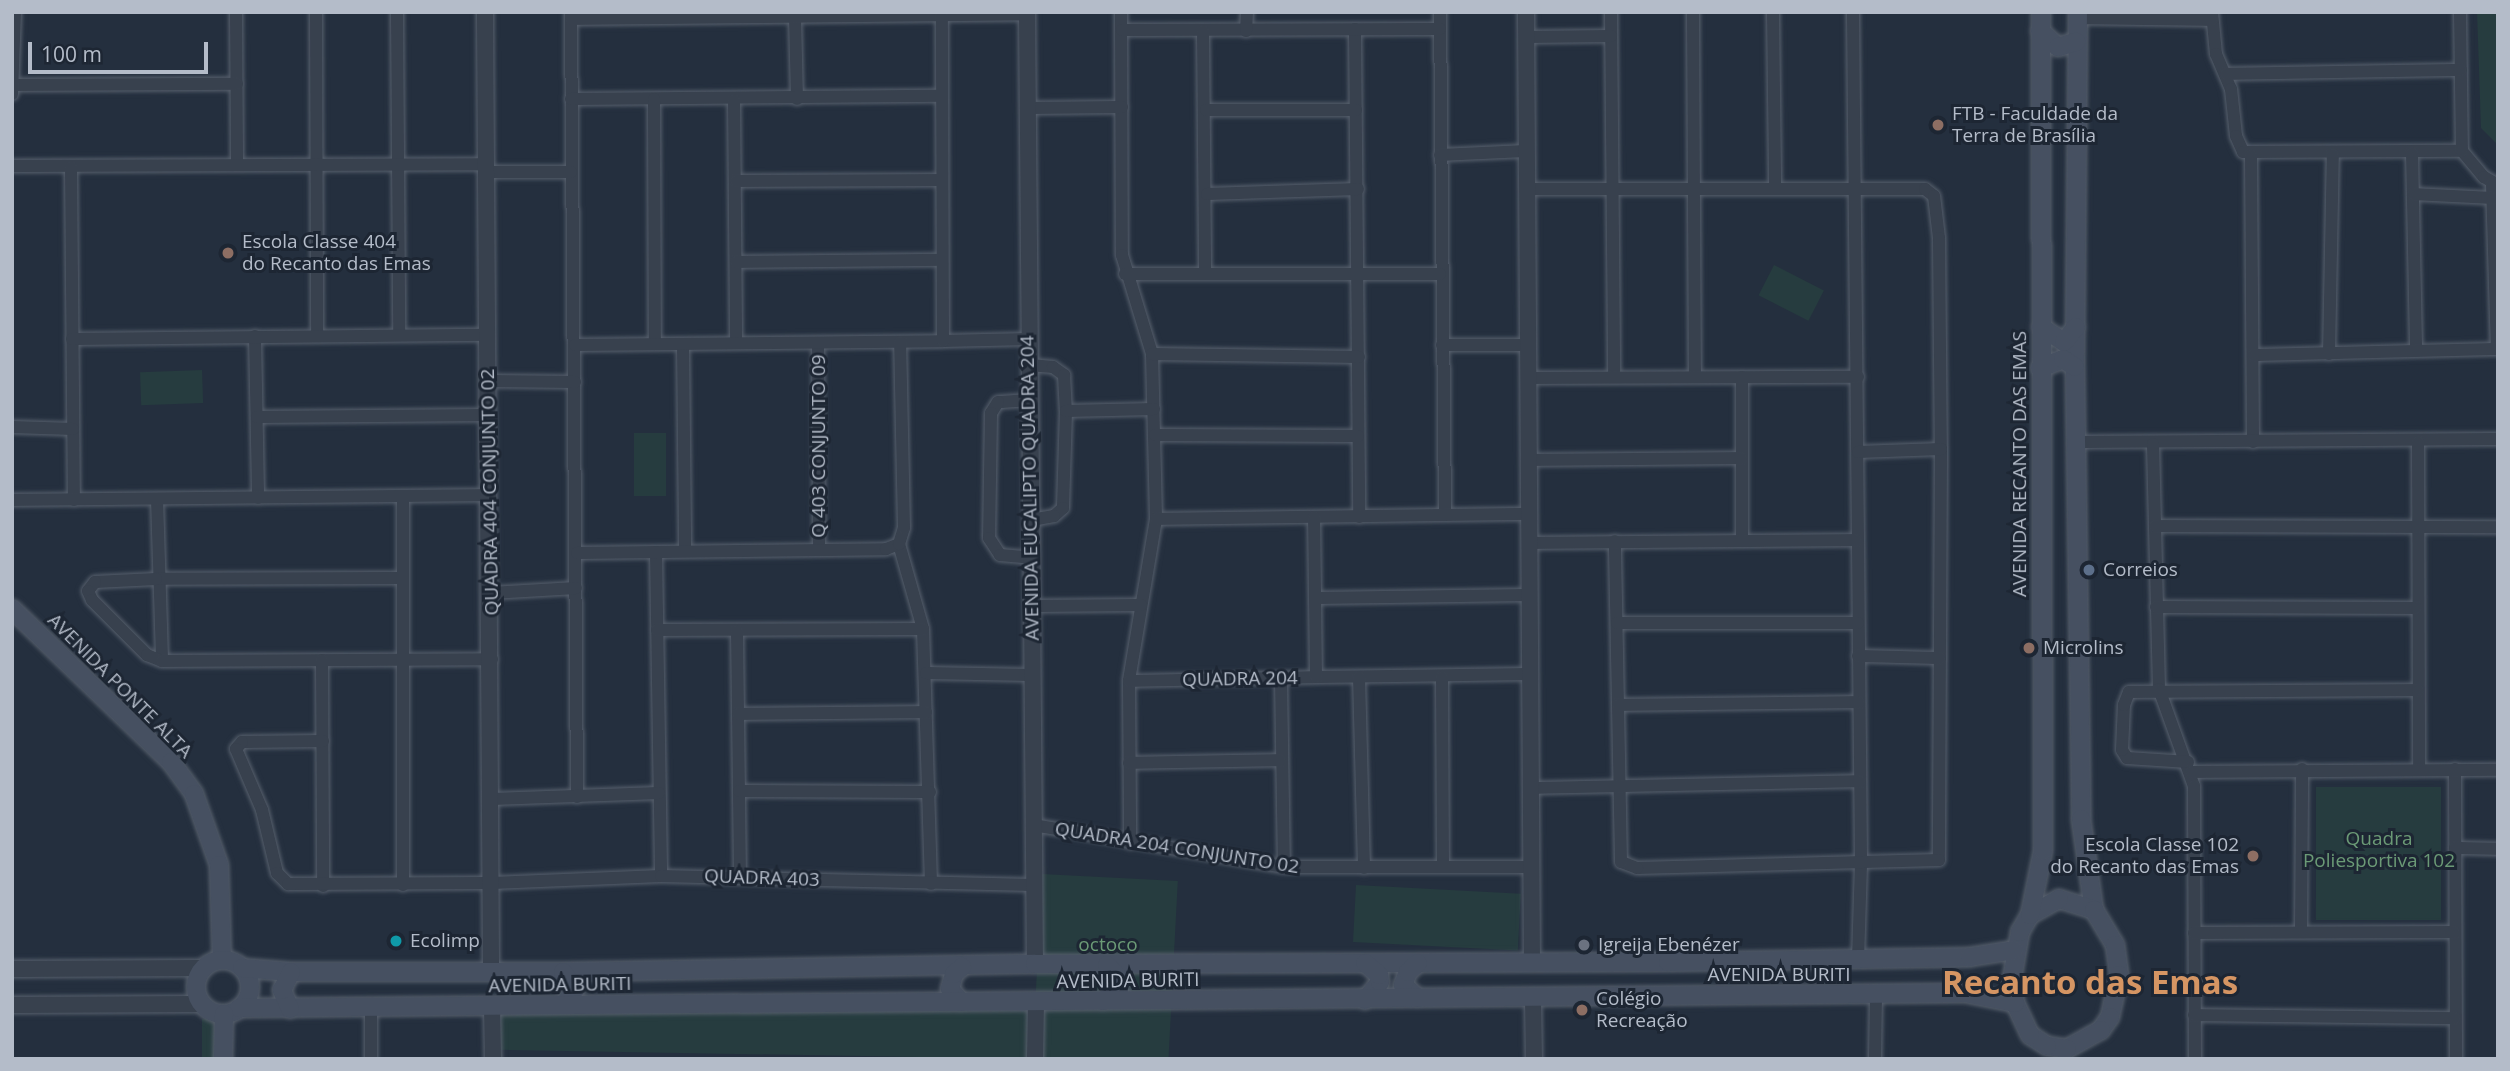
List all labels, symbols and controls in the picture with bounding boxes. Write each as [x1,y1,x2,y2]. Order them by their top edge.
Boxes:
scale bar [32,28,212,72]
text: 100 m [41,40,102,68]
place label: FTB - Faculdade da Terra de Brasília [1952,103,2118,147]
marker: FTB - Faculdade da Terra de Brasília [1930,117,1946,133]
place label: Escola Classe 404 do Recanto das Emas [242,231,431,275]
marker: Escola Classe 404 do Recanto das Emas [220,245,236,261]
street label: AVENIDA RECANTO DAS EMAS [2009,331,2031,597]
street label: AVENIDA EUCALIPTO QUADRA 204 [1016,335,1044,641]
street label: Q 403 CONJUNTO 09 [808,354,830,538]
street label: QUADRA 404 CONJUNTO 02 [476,368,504,616]
place label: Correios [2103,559,2178,581]
marker: Correios [2081,562,2097,578]
street label: AVENIDA PONTE ALTA [43,609,197,763]
place label: Microlins [2043,637,2123,659]
marker: Microlins [2021,640,2037,656]
street label: QUADRA 204 [1182,667,1298,691]
street label: QUADRA 204 CONJUNTO 02 [1053,817,1301,879]
park label: Quadra Poliesportiva 102 [2303,828,2455,872]
place label: Escola Classe 102 do Recanto das Emas [2050,834,2239,878]
marker: Escola Classe 102 do Recanto das Emas [2245,848,2261,864]
street label: QUADRA 403 [704,865,820,891]
place label: Ecolimp [410,930,480,952]
marker: Ecolimp [388,933,404,949]
park label: octoco [1078,934,1138,956]
place label: Igreija Ebenézer [1598,934,1740,956]
marker: Igreija Ebenézer [1576,937,1592,953]
district label: Recanto das Emas [1942,962,2238,1002]
street label: AVENIDA BURITI [1707,964,1851,986]
street label: AVENIDA BURITI [1056,968,1200,994]
street label: AVENIDA BURITI [488,972,632,998]
place label: Colégio Recreação [1596,988,1688,1032]
marker: Colégio Recreação [1574,1002,1590,1018]

